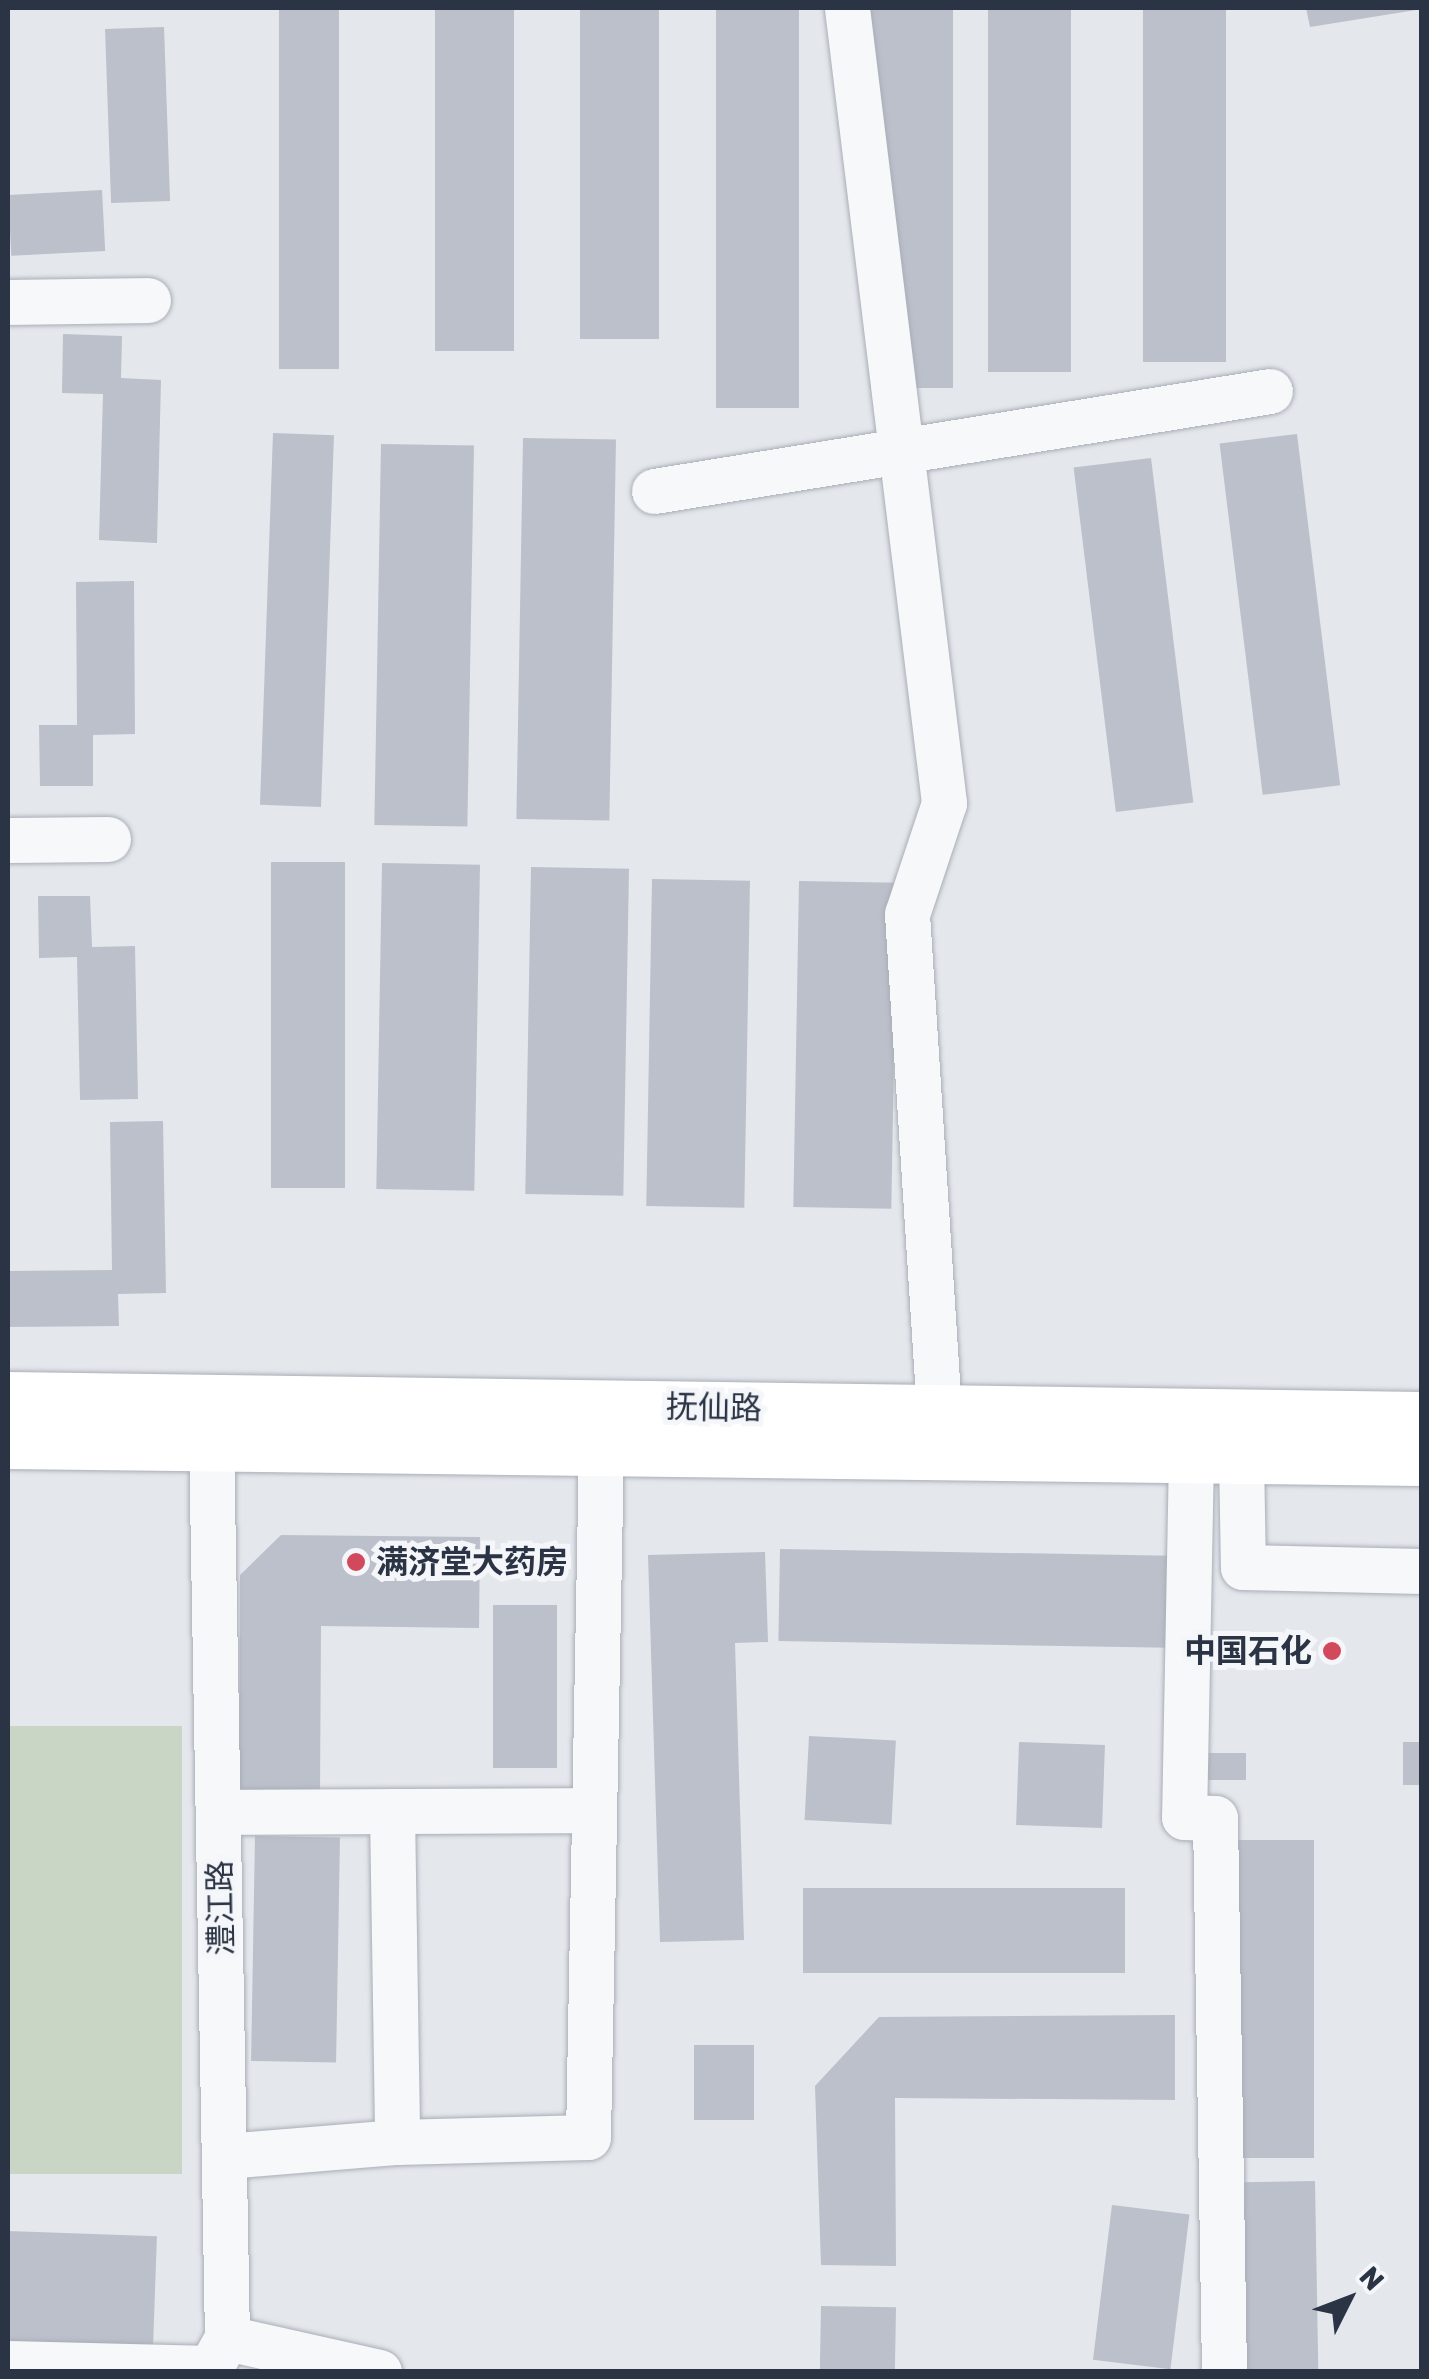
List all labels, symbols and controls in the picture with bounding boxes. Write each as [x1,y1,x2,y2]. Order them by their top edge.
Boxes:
street label: 抚仙路 [666,1388,762,1428]
place label: 满济堂大药房 [376,1543,568,1581]
marker: 满济堂大药房 [345,1551,367,1573]
place label: 中国石化 [1184,1632,1312,1670]
marker: 中国石化 [1321,1640,1343,1662]
street label: 澧江路 [201,1860,241,1956]
north arrow [1299,2249,1399,2349]
text: N [1353,2260,1391,2297]

